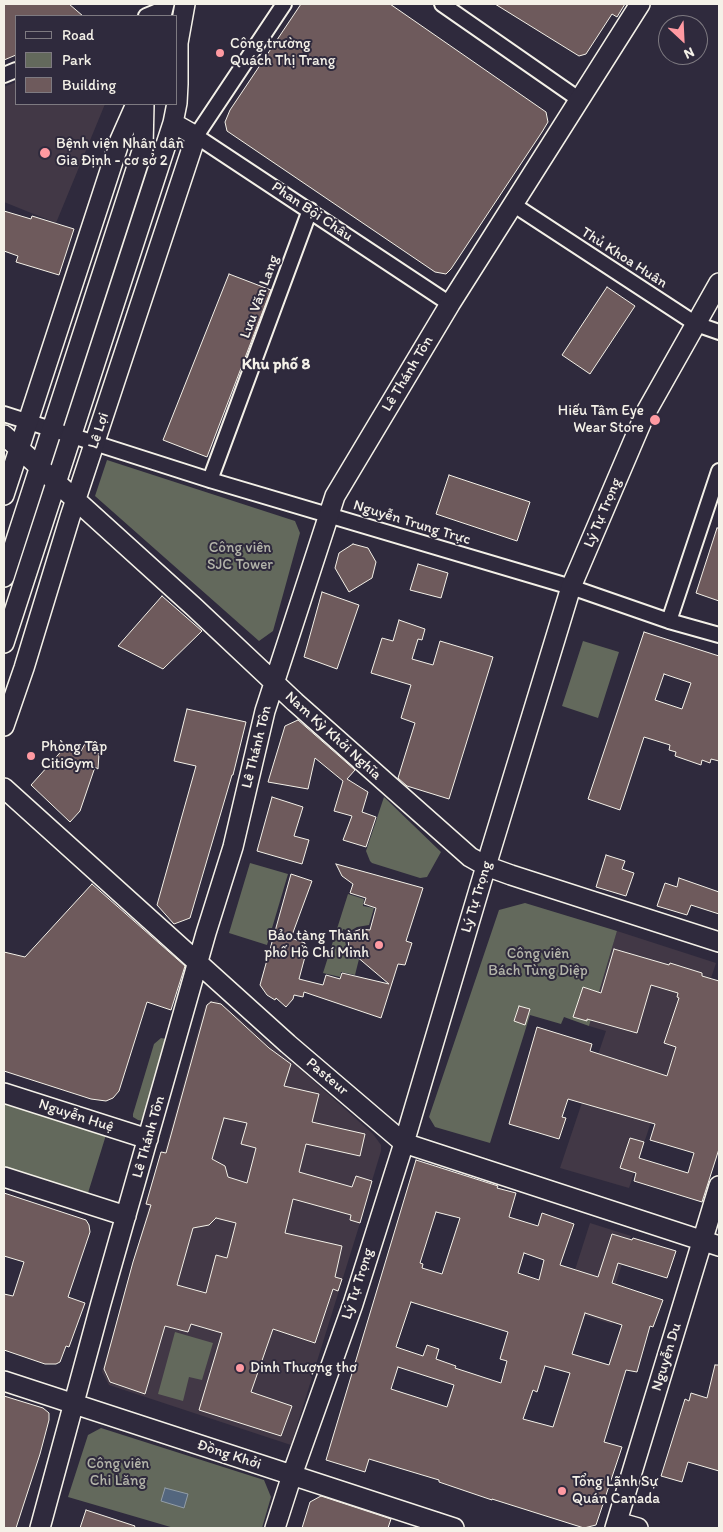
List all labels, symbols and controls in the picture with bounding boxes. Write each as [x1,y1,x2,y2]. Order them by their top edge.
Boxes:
legend [15,15,178,105]
north arrow [658,15,708,65]
text: Road [62,26,94,44]
place label: Công trường Quách Thị Trang [230,35,336,70]
text: N [681,43,697,63]
marker: Công trường Quách Thị Trang [214,47,226,59]
text: Park [62,51,92,69]
text: Building [62,76,116,94]
place label: Bệnh viện Nhân dân Gia Định - cơ sở 2 [56,135,184,170]
marker: Bệnh viện Nhân dân Gia Định - cơ sở 2 [38,146,52,160]
street label: Phan Bội Châu [268,178,356,246]
street label: Thủ Khoa Huân [577,223,671,293]
street label: Lưu Văn Lang [237,253,283,341]
street label: Lê Thánh Tôn [378,333,438,415]
district label: Khu phố 8 [242,355,310,375]
place label: Hiếu Tâm Eye Wear Store [558,402,644,437]
street label: Lê Lợi [85,411,113,451]
marker: Hiếu Tâm Eye Wear Store [648,413,662,427]
street label: Lý Tự Trọng [580,475,626,551]
street label: Nguyễn Trung Trực [351,497,473,549]
park label: Công viên SJC Tower [207,539,273,574]
street label: Nam Kỳ Khởi Nghĩa [281,688,385,784]
street label: Lê Thánh Tôn [238,704,276,790]
place label: Phòng Tập CitiGym [41,738,107,773]
marker: Phòng Tập CitiGym [25,750,37,762]
street label: Lý Tự Trọng [458,859,496,935]
place label: Bảo tàng Thành phố Hồ Chí Minh [264,927,369,962]
marker: Bảo tàng Thành phố Hồ Chí Minh [373,939,385,951]
park label: Công viên Bách Tùng Diệp [488,945,588,980]
street label: Pasteur [302,1054,352,1100]
street label: Lê Thánh Tôn [129,1094,169,1180]
street label: Nguyễn Huệ [36,1095,116,1137]
street label: Lý Tự Trọng [338,1246,378,1322]
street label: Nguyễn Du [648,1321,686,1393]
place label: Dinh Thượng thơ [250,1359,357,1377]
marker: Dinh Thượng thơ [234,1362,246,1374]
street label: Ðồng Khởi [195,1436,263,1474]
park label: Công viên Chi Lăng [87,1455,149,1490]
place label: Tổng Lãnh Sự Quán Canada [572,1473,660,1508]
marker: Tổng Lãnh Sự Quán Canada [556,1485,568,1497]

